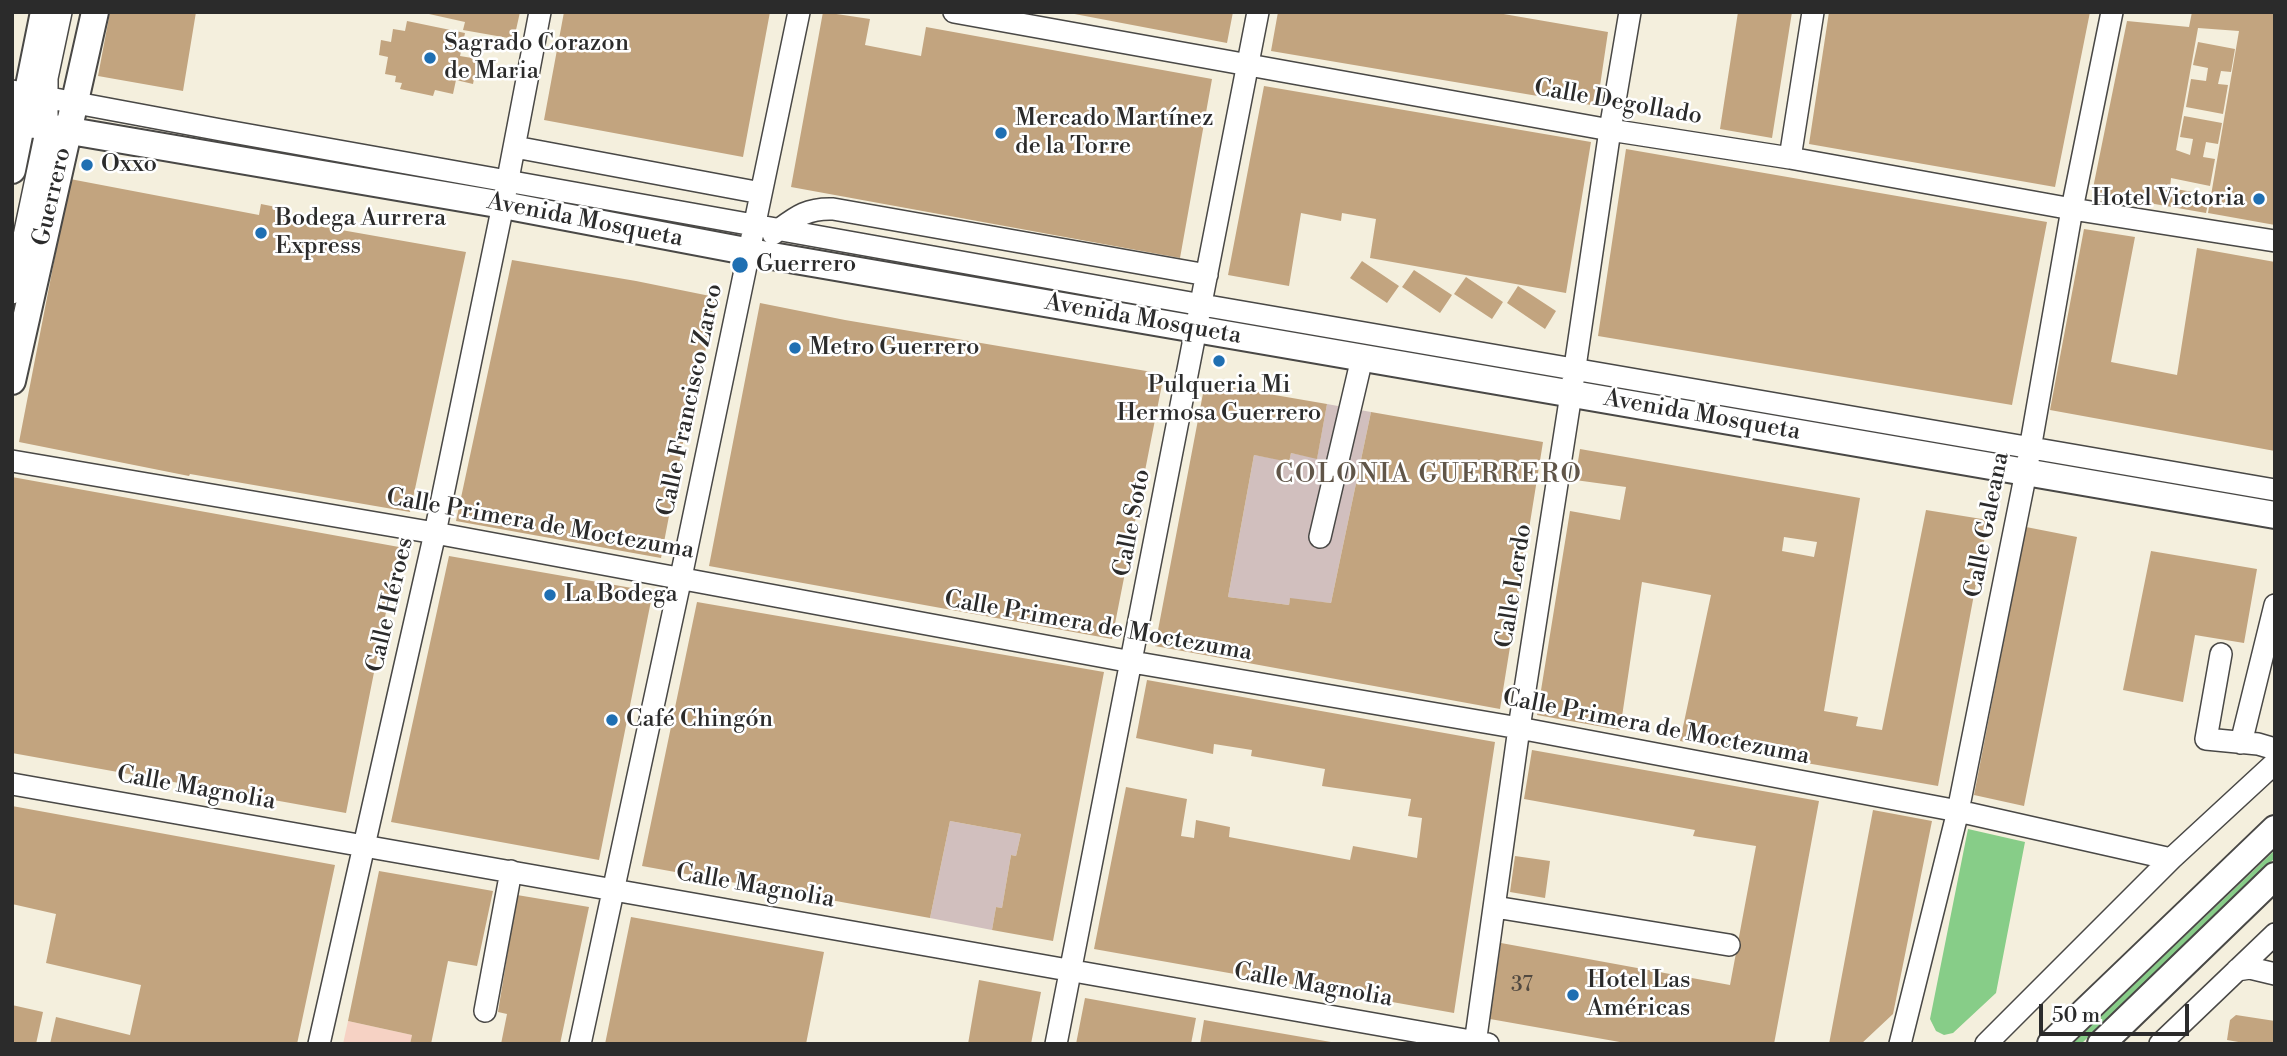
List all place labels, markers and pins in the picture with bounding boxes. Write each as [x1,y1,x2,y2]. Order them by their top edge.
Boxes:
place label: Sagrado Corazon de Maria [444,30,629,86]
marker: Sagrado Corazon de Maria [422,50,438,66]
place label: Mercado Martínez de la Torre [1015,105,1214,161]
marker: Mercado Martínez de la Torre [993,125,1009,141]
place label: Oxxo [101,151,157,179]
marker: Oxxo [79,157,95,173]
place label: Hotel Victoria [2092,185,2245,213]
marker: Hotel Victoria [2251,191,2267,207]
place label: Bodega Aurrera Express [275,205,446,261]
marker: Bodega Aurrera Express [253,225,269,241]
place label: Guerrero [756,251,856,279]
marker: Guerrero [730,255,750,275]
place label: Metro Guerrero [809,334,980,362]
marker: Metro Guerrero [787,340,803,356]
marker: Pulqueria Mi Hermosa Guerrero [1211,353,1227,369]
place label: Pulqueria Mi Hermosa Guerrero [1117,372,1321,428]
place label: La Bodega [564,581,678,609]
marker: La Bodega [542,587,558,603]
place label: Café Chingón [626,706,773,734]
marker: Café Chingón [604,712,620,728]
place label: Hotel Las Américas [1587,967,1691,1023]
marker: Hotel Las Américas [1565,987,1581,1003]

